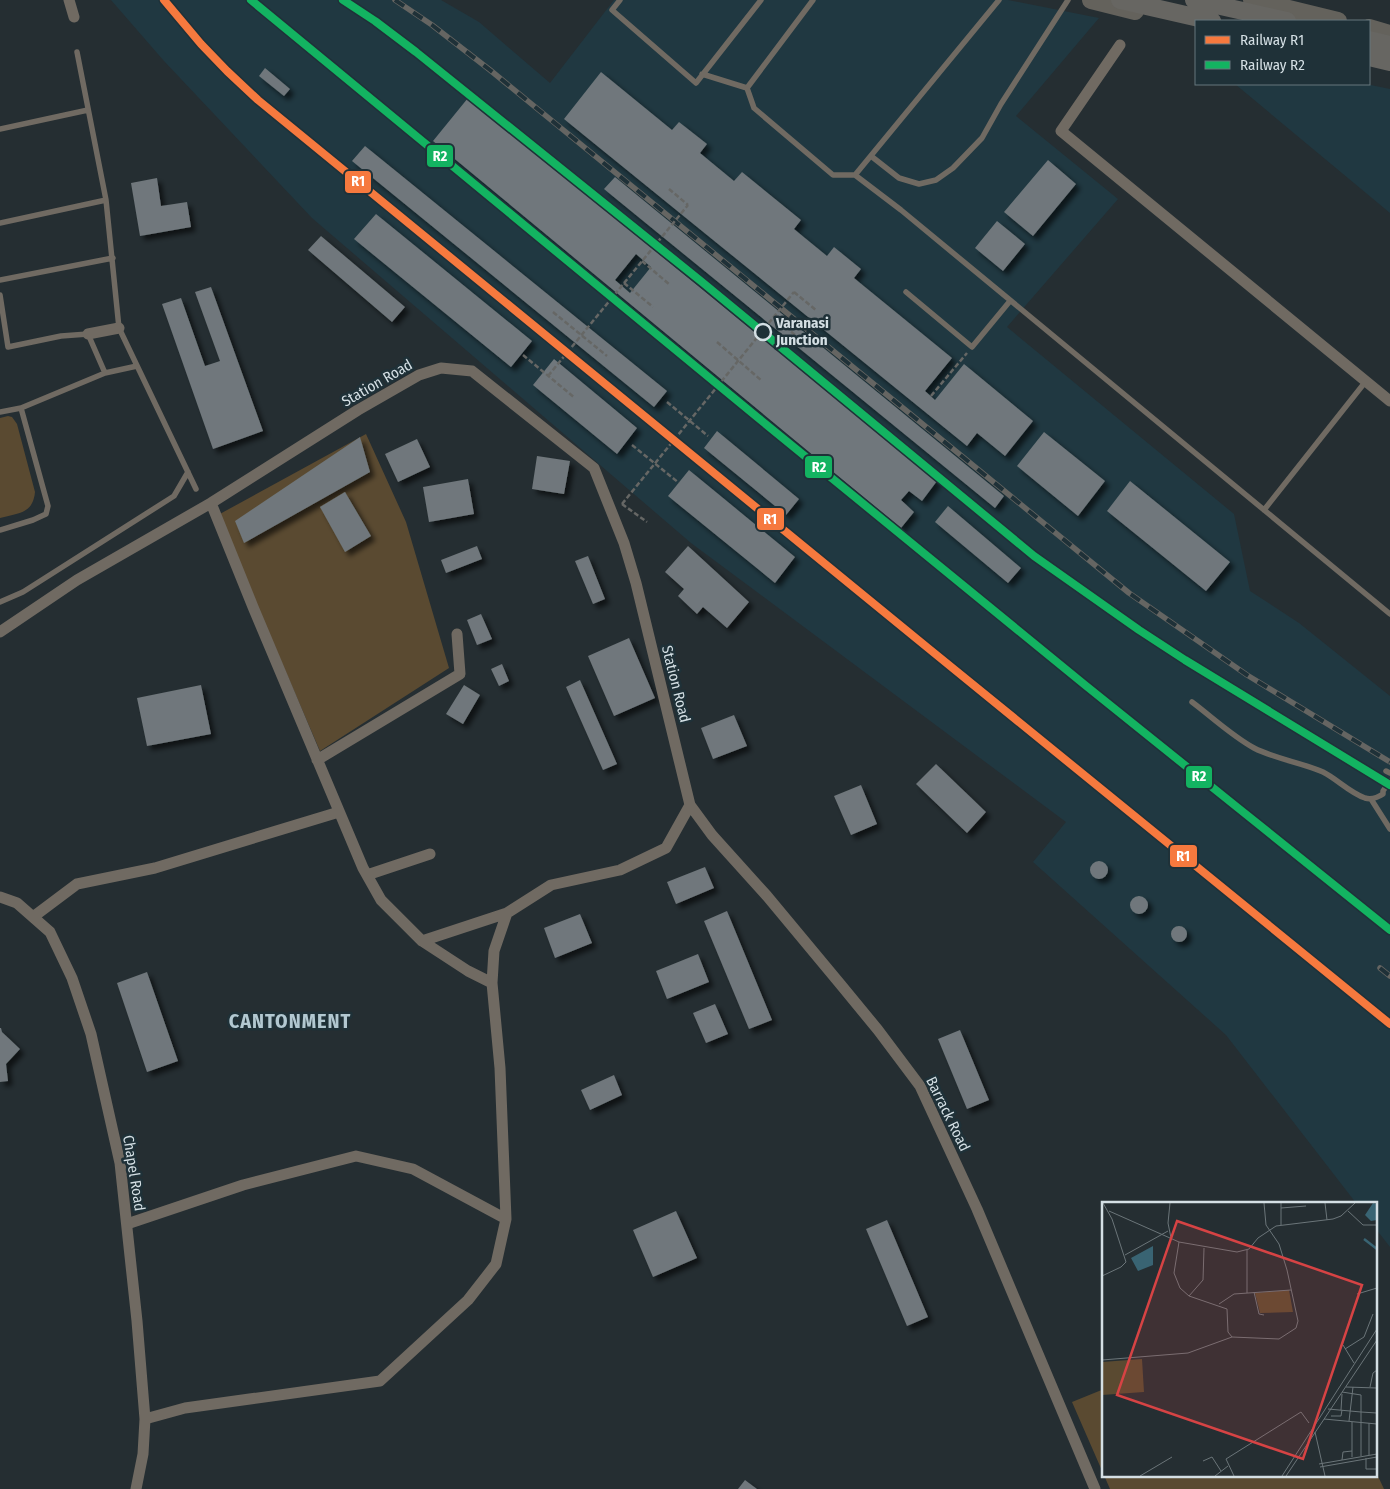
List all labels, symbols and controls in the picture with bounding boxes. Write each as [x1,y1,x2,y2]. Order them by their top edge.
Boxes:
legend [1195,20,1370,85]
text: Railway R1 [1240,31,1304,49]
text: Railway R2 [1240,56,1305,74]
line badge: R2 [426,144,454,168]
text: R2 [433,148,448,165]
line badge: R1 [344,170,372,194]
text: R1 [351,173,365,190]
place label: Varanasi Junction [775,314,829,349]
marker: Varanasi Junction [754,323,772,341]
street label: Station Road [338,356,416,410]
line badge: R2 [804,455,833,479]
text: R2 [812,459,827,476]
line badge: R1 [756,507,785,531]
text: R1 [763,511,777,528]
street label: Station Road [658,644,694,724]
line badge: R2 [1185,765,1213,789]
text: R2 [1192,768,1207,785]
line badge: R1 [1169,844,1198,868]
text: R1 [1176,848,1190,865]
district label: CANTONMENT [229,1009,351,1033]
street label: Barrack Road [922,1074,974,1154]
street label: Chapel Road [119,1134,149,1212]
inset map [1102,1202,1378,1476]

